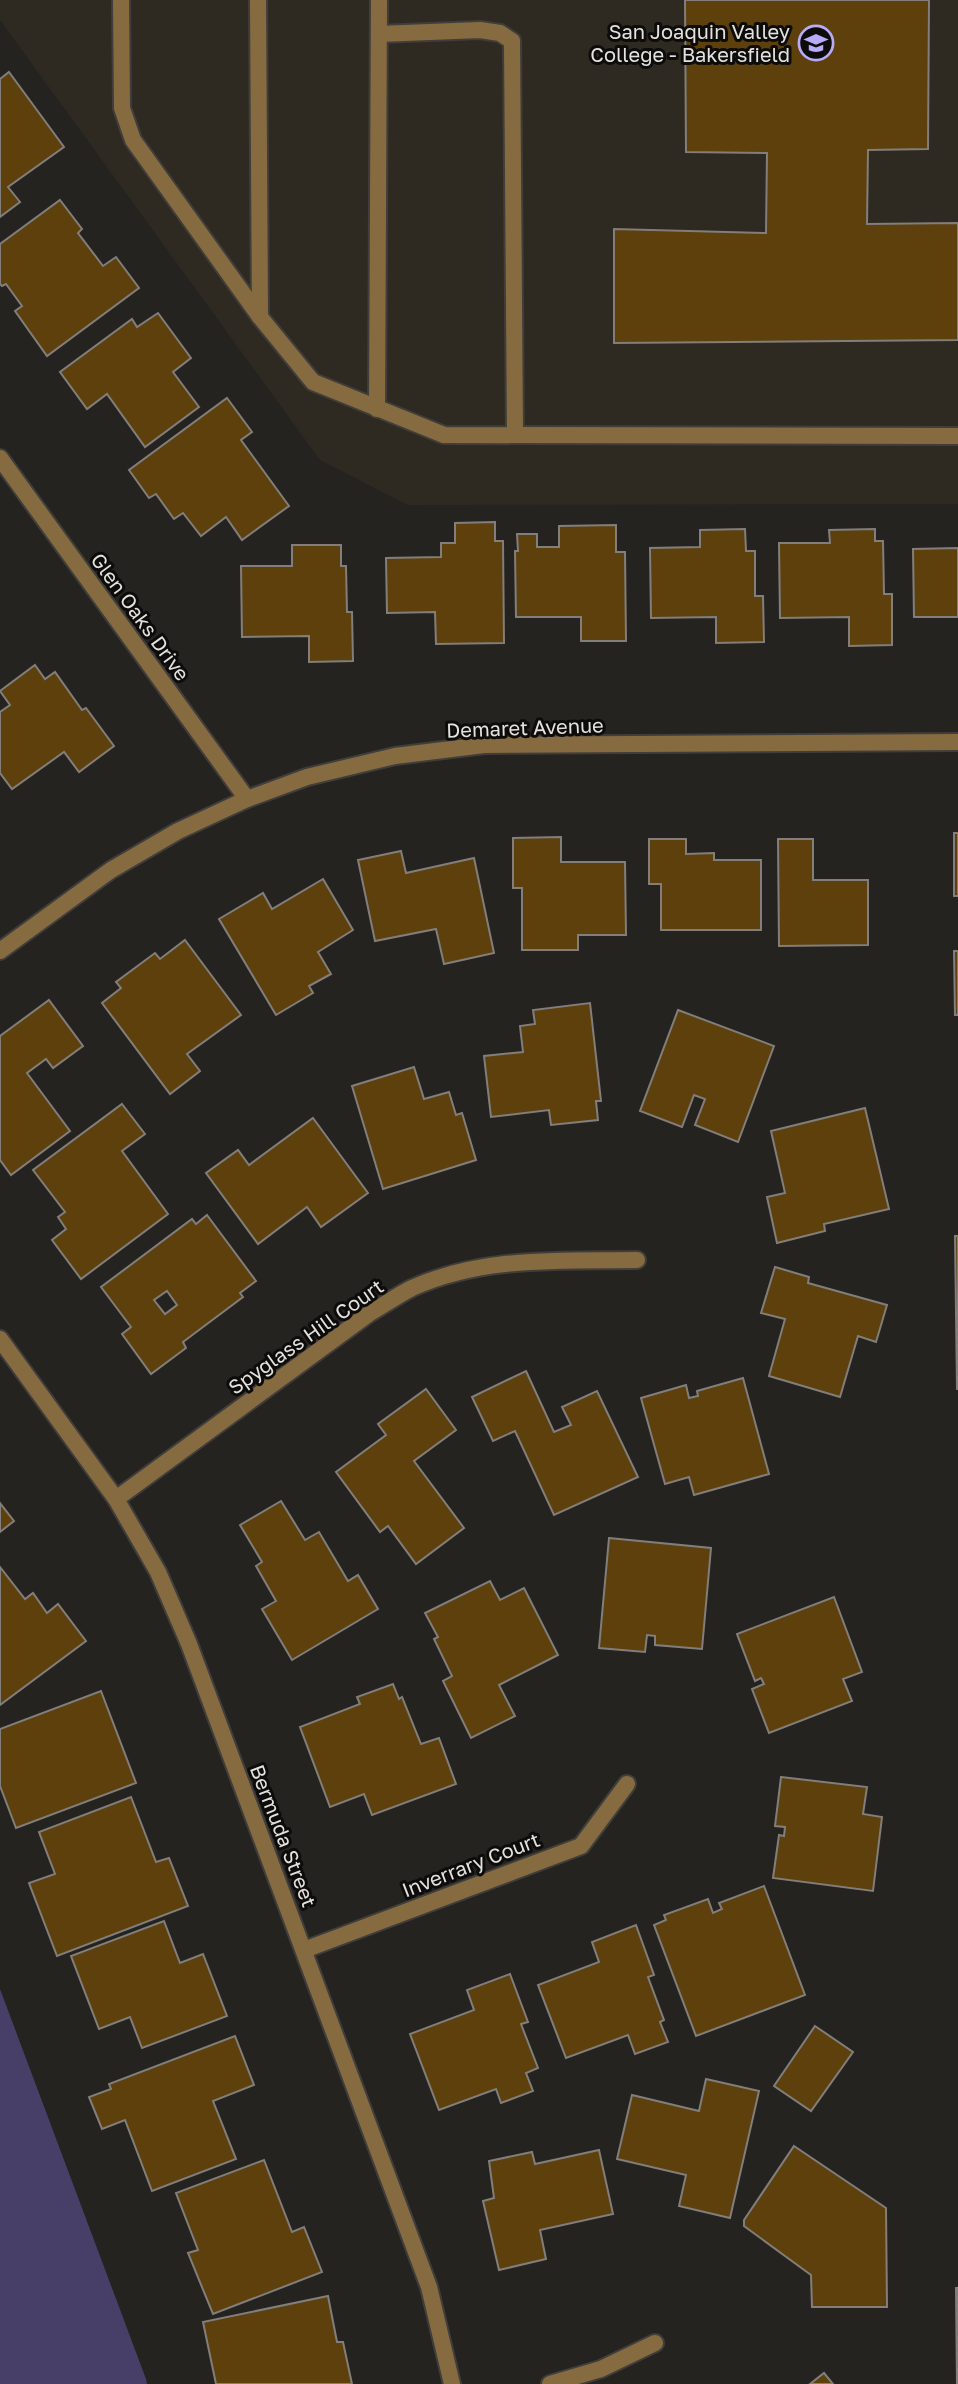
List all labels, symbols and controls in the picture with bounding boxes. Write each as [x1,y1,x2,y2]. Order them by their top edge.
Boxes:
place label: San Joaquin Valley College - Bakersfield [590,19,790,66]
school or university icon: San Joaquin Valley College - Bakersfield [797,24,835,62]
street label: Glen Oaks Drive [86,548,195,685]
street label: Demaret Avenue [446,712,604,742]
street label: Spyglass Hill Court [223,1274,388,1399]
street label: Bermuda Street [246,1761,322,1910]
street label: Inverrary Court [398,1827,543,1901]

